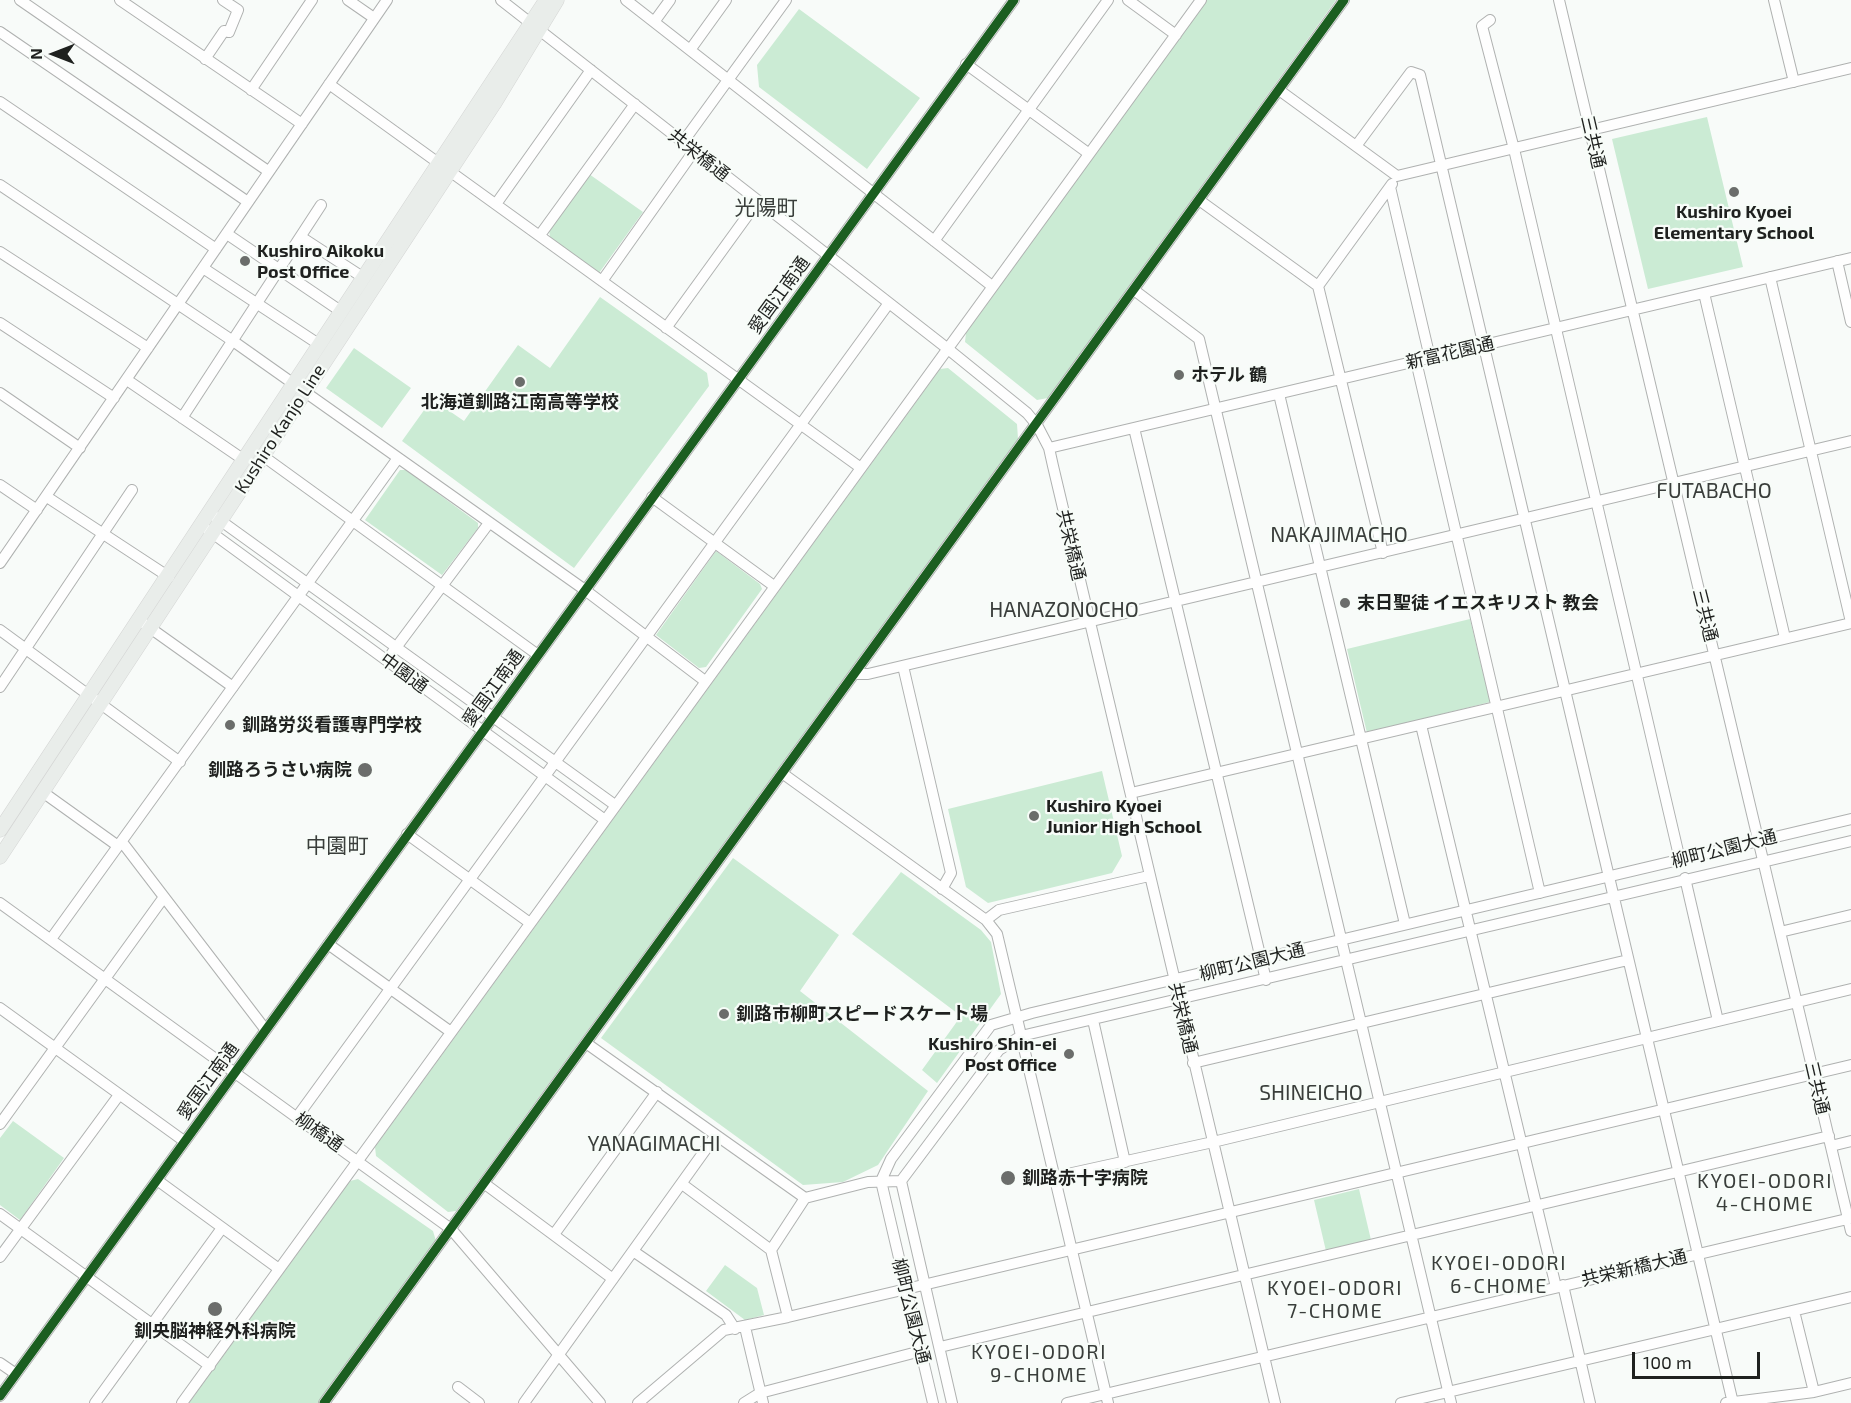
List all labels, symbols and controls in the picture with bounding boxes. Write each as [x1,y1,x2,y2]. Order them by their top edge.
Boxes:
north arrow [24,24,84,84]
text: N [26,48,45,60]
street label: 三共通 [1576,113,1610,171]
street label: 共栄橋通 [664,124,734,186]
marker: Kushiro Kyoei Elementary School [1727,185,1741,199]
district label: 光陽町 [735,195,797,221]
place label: Kushiro Kyoei Elementary School [1654,201,1814,244]
place label: Kushiro Aikoku Post Office [257,240,384,282]
street label: 愛国江南通 [744,252,814,338]
marker: Kushiro Aikoku Post Office [238,254,252,268]
street label: 新富花園通 [1404,332,1496,374]
street label: Kushiro Kanjo Line [230,360,330,498]
place label: ホテル 鶴 [1191,364,1267,386]
marker: ホテル 鶴 [1172,368,1186,382]
marker: 北海道釧路江南高等学校 [513,375,527,389]
place label: 北海道釧路江南高等学校 [421,391,619,413]
district label: FUTABACHO [1650,478,1778,504]
street label: 共栄橋通 [1052,507,1090,583]
district label: NAKAJIMACHO [1262,522,1416,548]
street label: 三共通 [1688,586,1722,644]
place label: 末日聖徒 イエスキリスト 教会 [1357,592,1599,614]
marker: 末日聖徒 イエスキリスト 教会 [1338,596,1352,610]
district label: HANAZONOCHO [981,597,1147,623]
street label: 愛国江南通 [458,645,528,731]
street label: 中園通 [376,648,432,698]
place label: 釧路労災看護専門学校 [242,714,422,736]
marker: 釧路労災看護専門学校 [223,718,237,732]
place label: 釧路ろうさい病院 [208,759,352,781]
marker: 釧路ろうさい病院 [356,761,374,779]
place label: Kushiro Kyoei Junior High School [1046,795,1202,838]
marker: Kushiro Kyoei Junior High School [1027,809,1041,823]
street label: 柳町公園大通 [1669,825,1779,873]
district label: 中園町 [306,833,368,859]
street label: 柳町公園大通 [1197,938,1307,986]
street label: 共栄橋通 [1164,980,1202,1056]
place label: 釧路市柳町スピードスケート場 [736,1003,988,1025]
marker: 釧路市柳町スピードスケート場 [717,1007,731,1021]
place label: Kushiro Shin-ei Post Office [928,1033,1057,1076]
street label: 愛国江南通 [173,1038,243,1124]
marker: Kushiro Shin-ei Post Office [1062,1047,1076,1061]
street label: 三共通 [1800,1059,1834,1117]
district label: SHINEICHO [1253,1080,1369,1106]
street label: 柳橋通 [291,1108,347,1156]
district label: YANAGIMACHI [579,1131,729,1157]
place label: 釧路赤十字病院 [1022,1167,1148,1189]
marker: 釧路赤十字病院 [999,1169,1017,1187]
district label: KYOEI-ODORI 4-CHOME [1697,1169,1833,1216]
street label: 共栄新橋大通 [1579,1245,1689,1291]
district label: KYOEI-ODORI 6-CHOME [1431,1251,1567,1298]
street label: 柳町公園大通 [887,1256,935,1366]
district label: KYOEI-ODORI 7-CHOME [1267,1276,1403,1323]
marker: 釧央脳神経外科病院 [206,1300,224,1318]
place label: 釧央脳神経外科病院 [134,1320,296,1342]
district label: KYOEI-ODORI 9-CHOME [971,1340,1107,1387]
scale bar [1635,1340,1762,1378]
text: 100 m [1643,1351,1692,1373]

